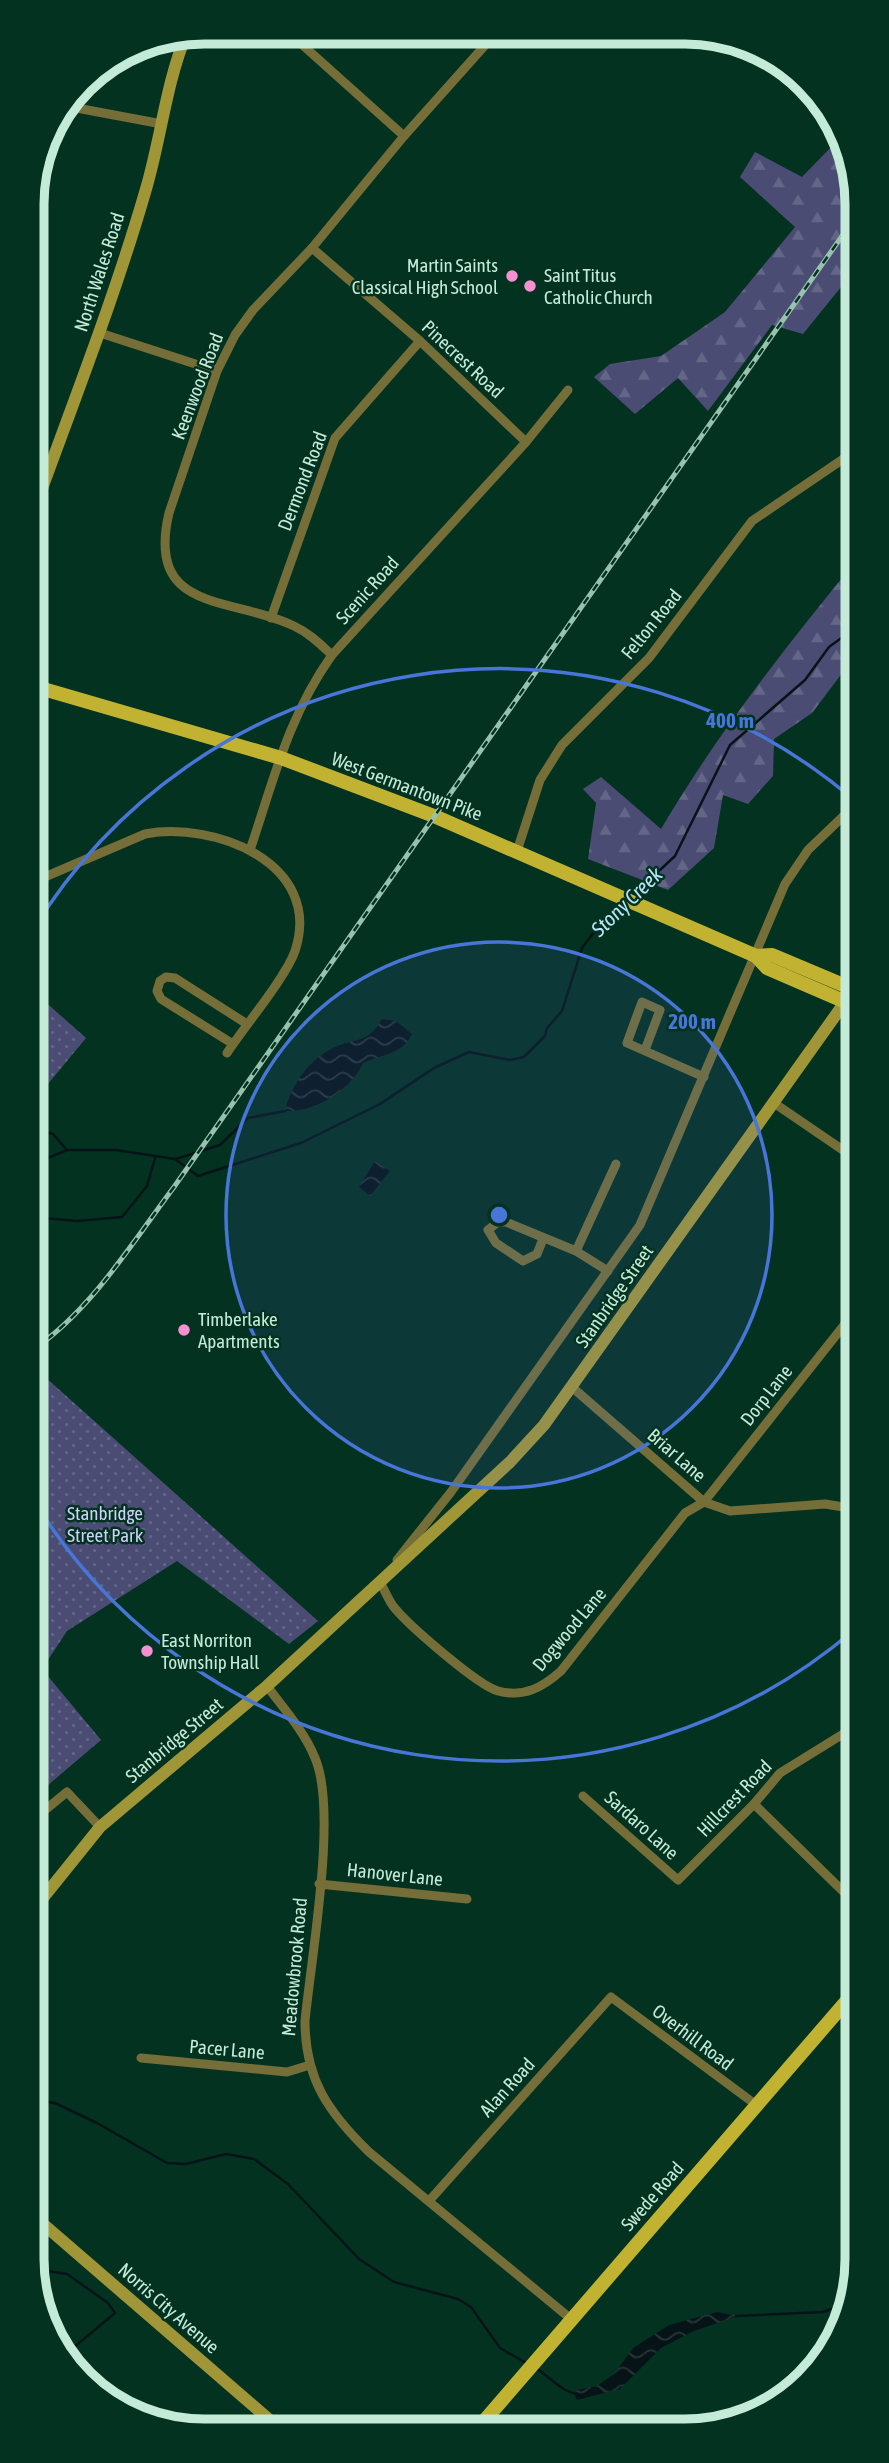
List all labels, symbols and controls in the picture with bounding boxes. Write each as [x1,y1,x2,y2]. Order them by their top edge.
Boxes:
street label: North Wales Road [69,210,129,334]
place label: Martin Saints Classical High School [352,254,498,298]
place label: Saint Titus Catholic Church [544,264,653,308]
marker: Martin Saints Classical High School [504,268,520,284]
marker: Saint Titus Catholic Church [522,278,538,294]
street label: Pinecrest Road [418,316,508,402]
street label: Keenwood Road [167,330,227,442]
street label: Dermond Road [273,428,331,534]
street label: Scenic Road [331,552,403,628]
street label: Felton Road [616,585,686,663]
text: 400 m [705,708,754,732]
street label: West Germantown Pike [328,747,486,825]
water label: Stony Creek [585,861,667,942]
text: 200 m [668,1009,716,1033]
centre of rings [487,1203,511,1227]
street label: Stanbridge Street [571,1240,657,1352]
place label: Timberlake Apartments [198,1308,280,1352]
marker: Timberlake Apartments [176,1322,192,1338]
street label: Dorp Lane [736,1360,796,1430]
street label: Briar Lane [643,1424,711,1486]
park label: Stanbridge Street Park [67,1502,144,1546]
street label: Dogwood Lane [528,1583,610,1675]
place label: East Norriton Township Hall [161,1629,259,1673]
marker: East Norriton Township Hall [139,1643,155,1659]
street label: Stanbridge Street [121,1693,227,1787]
street label: Hillcrest Road [692,1755,776,1841]
street label: Sardaro Lane [601,1786,683,1864]
street label: Hanover Lane [346,1858,444,1890]
street label: Meadowbrook Road [277,1897,311,2037]
street label: Overhill Road [648,1999,738,2075]
street label: Pacer Lane [188,2035,266,2063]
street label: Alan Road [475,2053,539,2121]
street label: Swede Road [616,2157,688,2235]
street label: Norris City Avenue [114,2258,224,2358]

